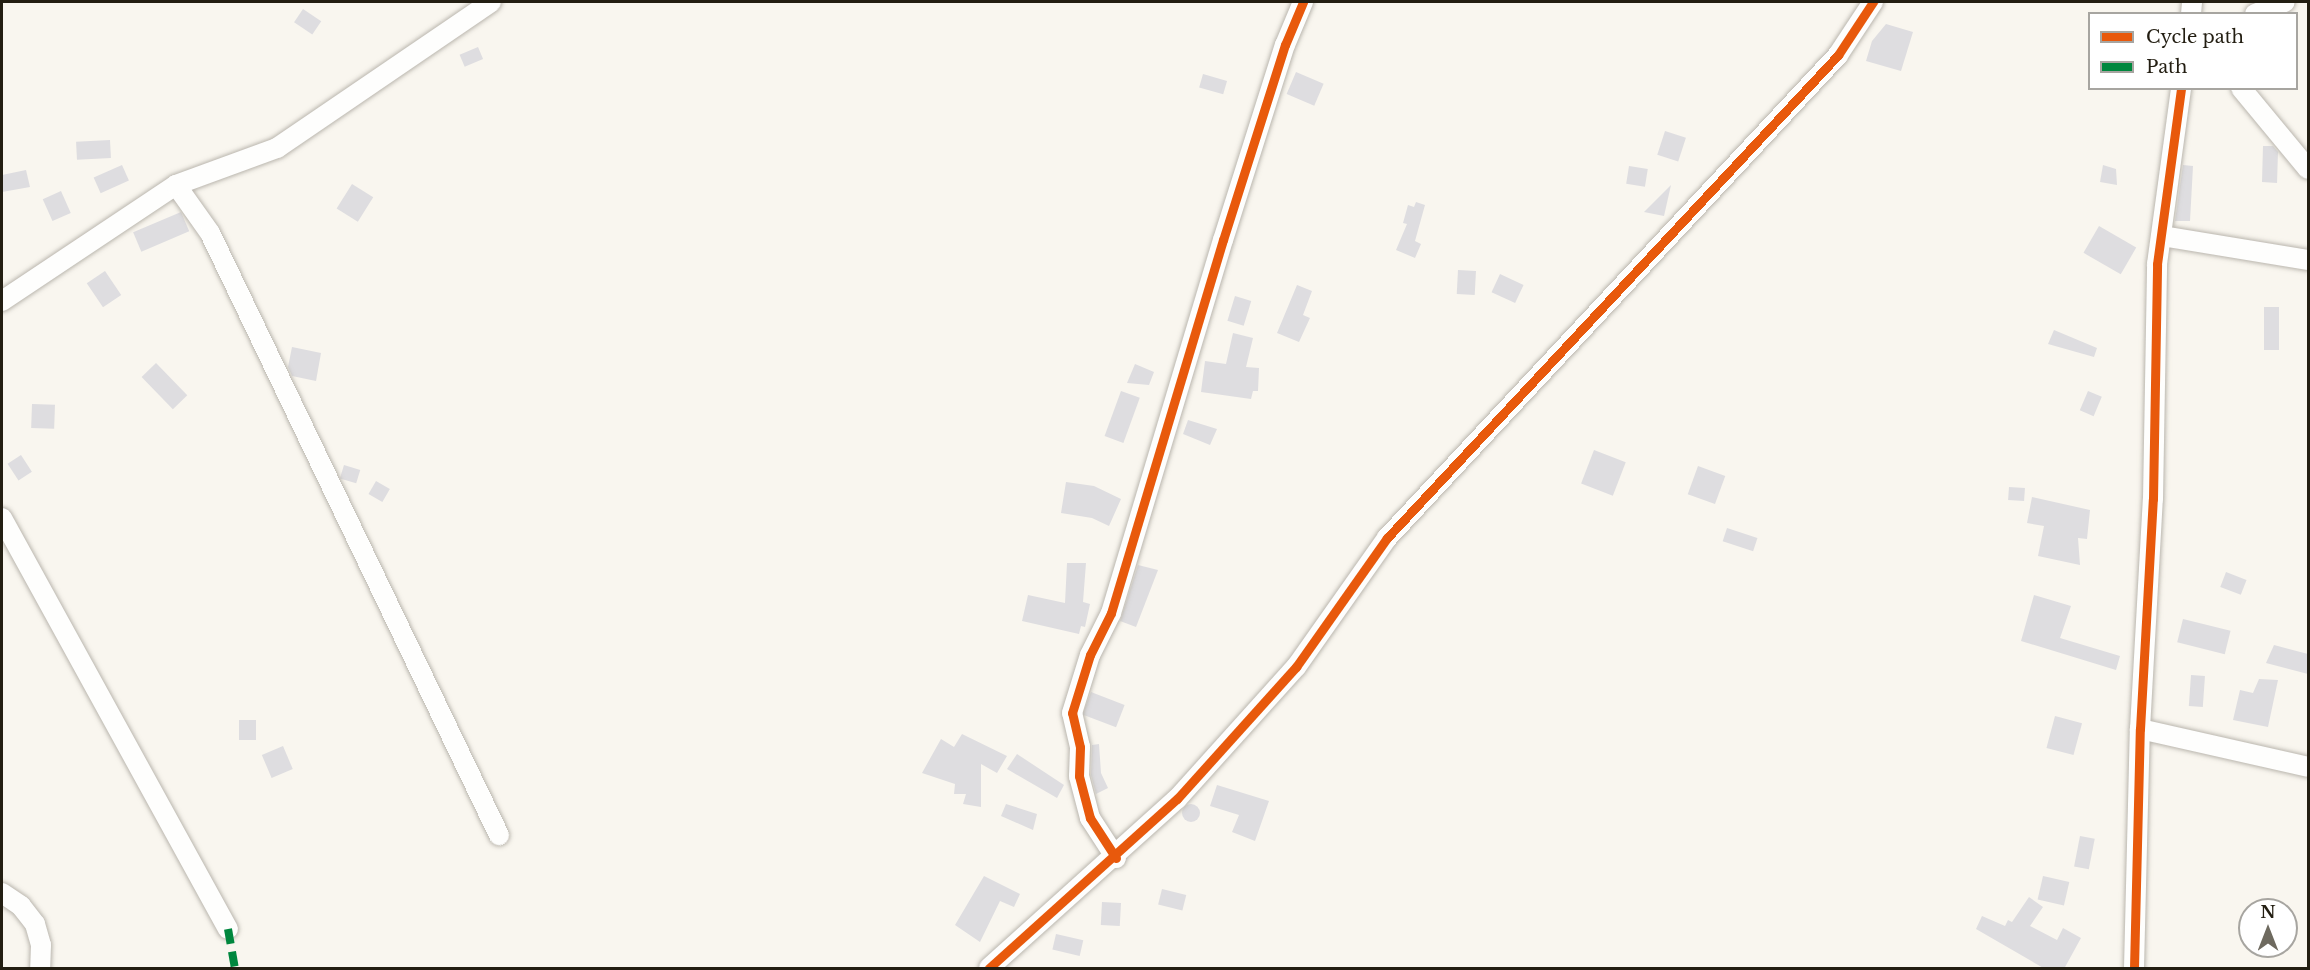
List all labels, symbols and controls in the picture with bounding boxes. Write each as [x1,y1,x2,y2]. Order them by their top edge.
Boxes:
legend [2088,12,2298,90]
text: Cycle path [2146,26,2244,48]
text: Path [2146,56,2187,78]
north arrow [2238,898,2298,958]
text: N [2260,902,2276,922]

